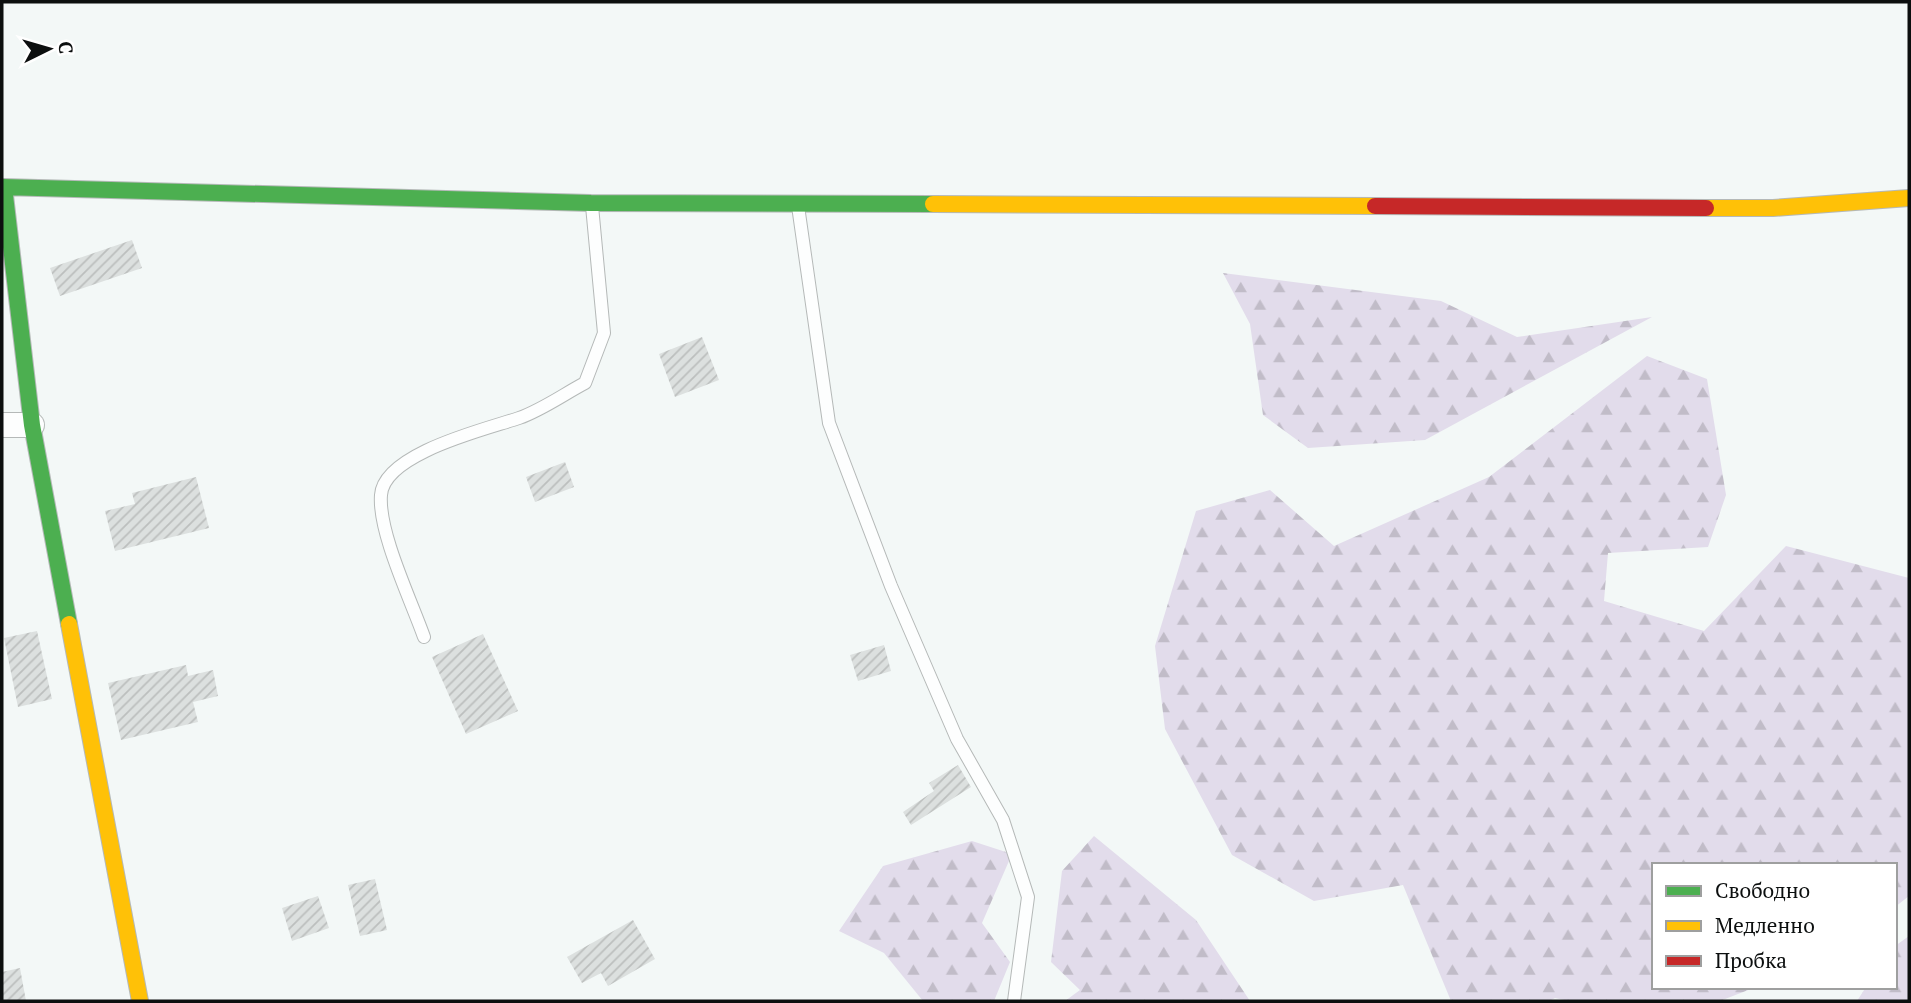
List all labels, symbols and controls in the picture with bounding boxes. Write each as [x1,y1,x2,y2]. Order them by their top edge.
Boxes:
north arrow [14,14,84,84]
text: С [53,40,79,55]
legend [1652,863,1897,989]
text: Свободно [1715,876,1810,904]
text: Медленно [1715,911,1815,939]
text: Пробка [1715,946,1787,974]

